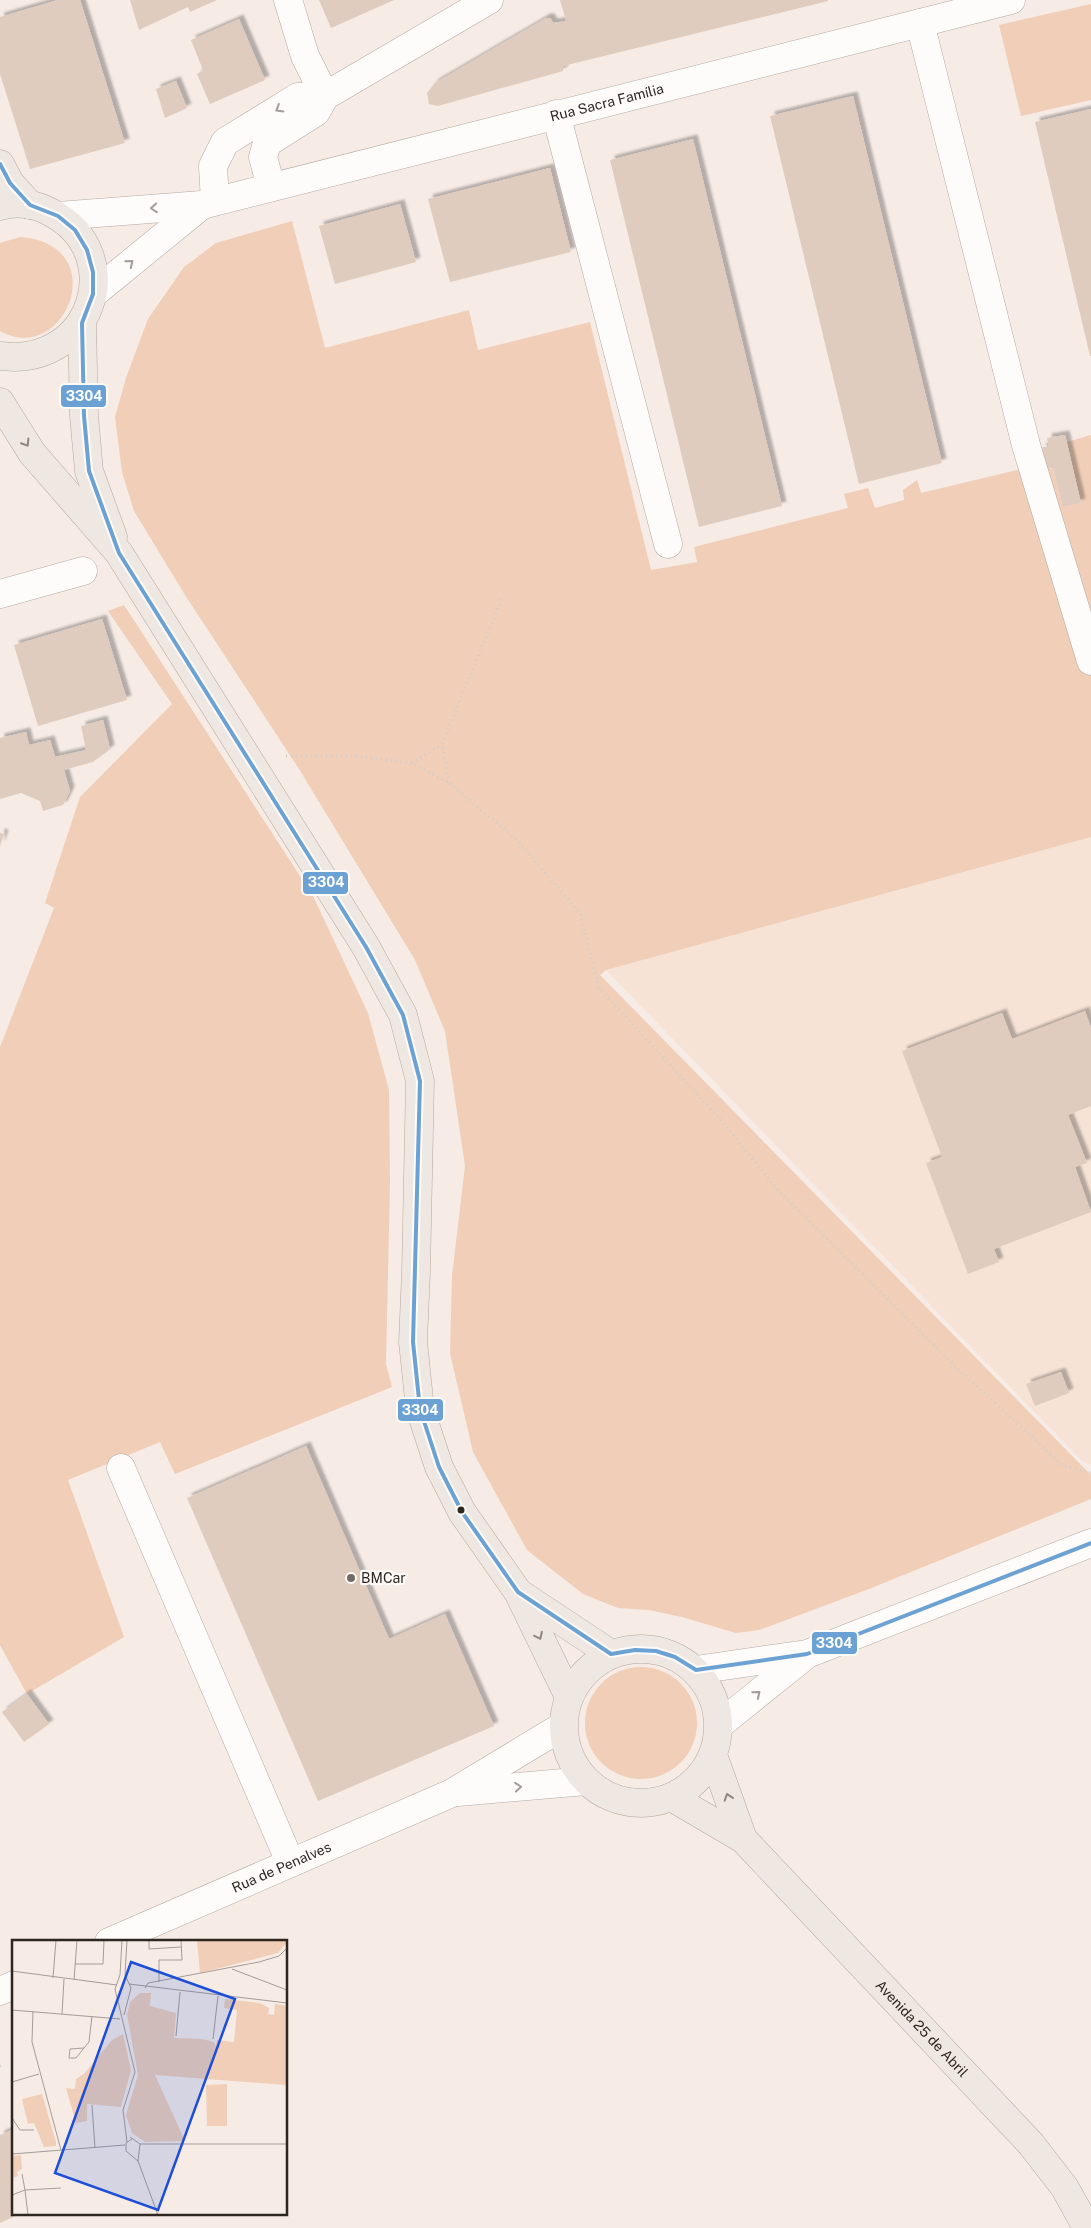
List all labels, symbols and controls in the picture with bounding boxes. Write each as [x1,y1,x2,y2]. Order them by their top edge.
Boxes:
street label: Rua Sacra Família [548,80,665,125]
one-way arrow [276,103,285,113]
one-way arrow [150,203,158,214]
one-way arrow [125,260,134,269]
line badge: 3304 [60,384,107,408]
text: 3304 [66,388,102,404]
one-way arrow [19,438,29,447]
line badge: 3304 [302,871,349,895]
text: 3304 [308,874,344,890]
line badge: 3304 [397,1398,444,1422]
text: 3304 [402,1402,438,1418]
unlabelled marker [456,1505,466,1515]
place label: BMCar [361,1570,406,1586]
marker: BMCar [345,1572,357,1584]
one-way arrow [533,1631,543,1640]
line badge: 3304 [811,1631,858,1655]
text: 3304 [816,1635,852,1651]
one-way arrow [751,1692,760,1700]
one-way arrow [514,1782,522,1793]
one-way arrow [724,1793,734,1802]
street label: Rua de Penalves [229,1839,333,1896]
inset map [12,1940,288,2216]
street label: Avenida 25 de Abril [873,1977,971,2080]

